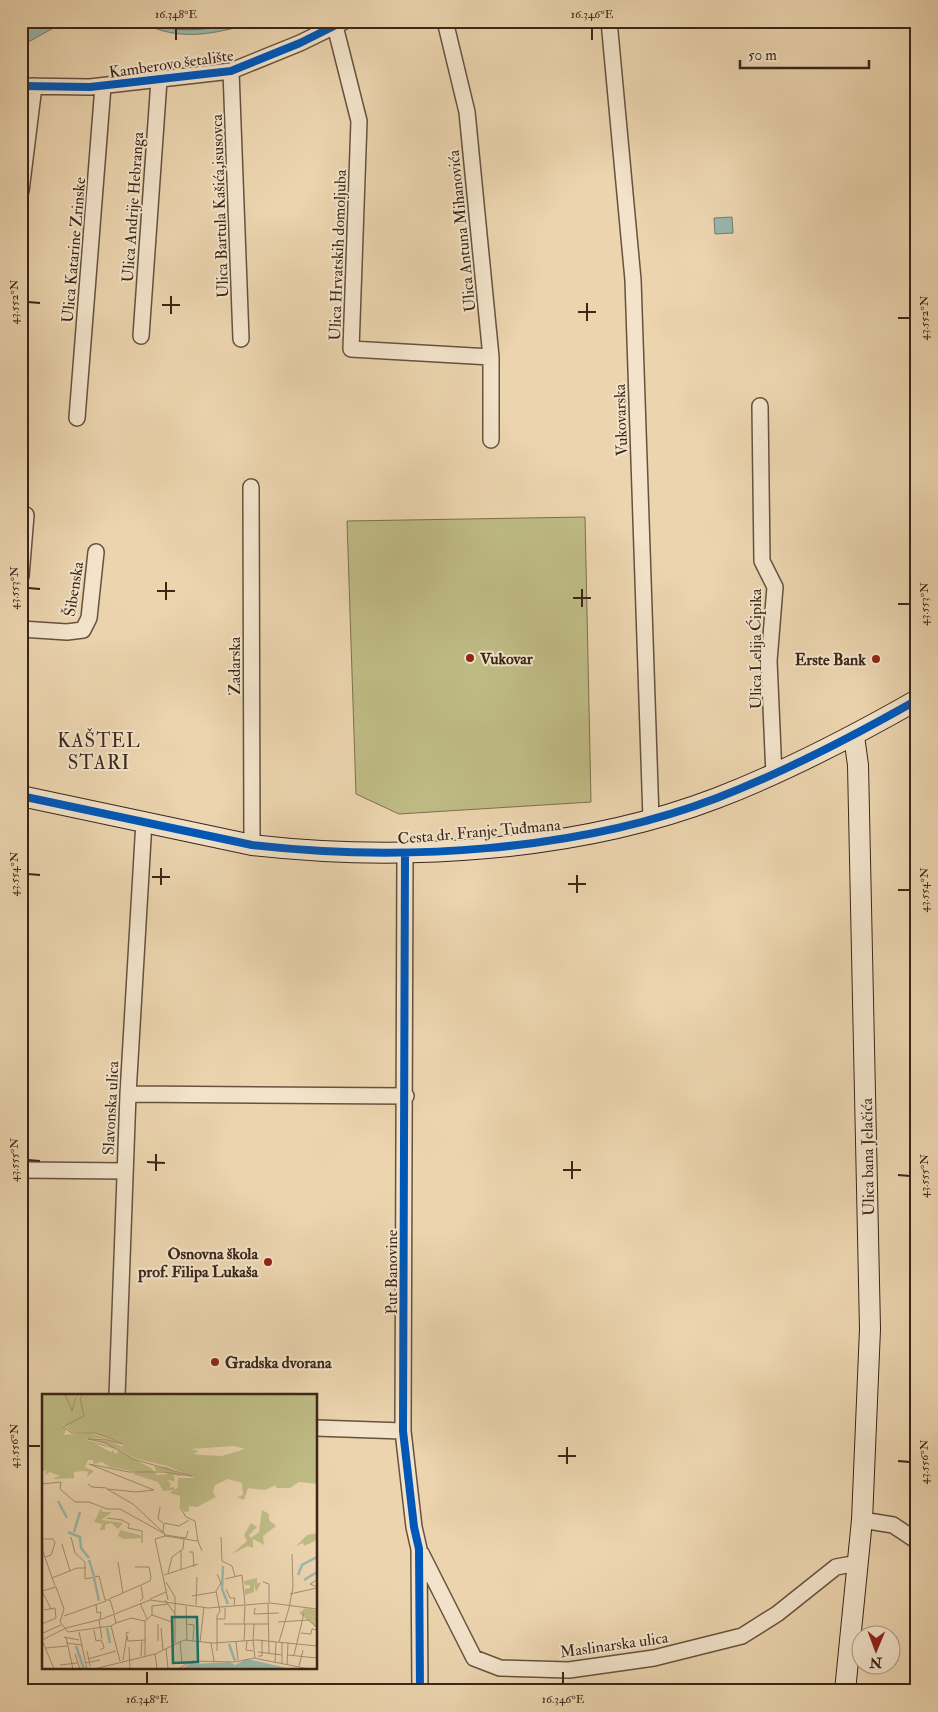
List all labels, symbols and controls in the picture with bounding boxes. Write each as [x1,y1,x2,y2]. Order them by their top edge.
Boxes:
text: 16.348°E [155,7,197,22]
text: 16.346°E [571,7,614,22]
scale bar [740,38,869,70]
street label: Kamberovo šetalište [108,45,235,83]
text: 50 m [748,46,777,65]
street label: Ulica Bartula Kašića,isusovca [207,113,233,298]
street label: Ulica Andrije Hebranga [118,131,148,283]
street label: Ulica Antuna Mihanovića [444,149,480,313]
street label: Ulica Hrvatskih domoljuba [325,169,351,341]
street label: Ulica Katarine Zrinske [58,176,90,324]
text: 43.552°N [7,279,22,324]
text: 43.552°N [917,295,932,340]
street label: Vukovarska [610,383,632,456]
street label: Šibenska [59,560,88,618]
text: 43.553°N [7,566,22,610]
text: 43.553°N [917,582,932,626]
street label: Ulica Lelija Ćipika [745,588,767,709]
street label: Zadarska [225,636,245,695]
place label: Vukovar [479,649,534,669]
place label: Erste Bank [795,650,866,670]
marker: Vukovar [464,652,476,664]
marker: Erste Bank [870,653,882,665]
district label: KAŠTEL STARI [57,727,141,775]
street label: Cesta dr. Franje Tuđmana [397,815,562,849]
text: 43.554°N [7,851,22,896]
text: 43.554°N [917,867,932,912]
street label: Slavonska ulica [99,1060,123,1156]
street label: Ulica bana Jelačića [857,1097,880,1216]
text: 43.555°N [7,1138,22,1182]
text: 43.555°N [917,1154,932,1198]
street label: Put Banovine [382,1229,402,1315]
place label: Osnovna škola prof. Filipa Lukaša [137,1244,258,1283]
marker: Osnovna škola prof. Filipa Lukaša [262,1256,274,1268]
place label: Gradska dvorana [225,1353,332,1373]
marker: Gradska dvorana [209,1356,221,1368]
inset map [42,1394,318,1670]
text: 43.556°N [7,1423,22,1468]
text: 43.556°N [917,1439,932,1484]
north arrow [850,1624,900,1674]
street label: Maslinarska ulica [559,1627,670,1662]
text: N [869,1654,883,1671]
text: 16.348°E [126,1692,168,1707]
text: 16.346°E [542,1692,585,1707]

